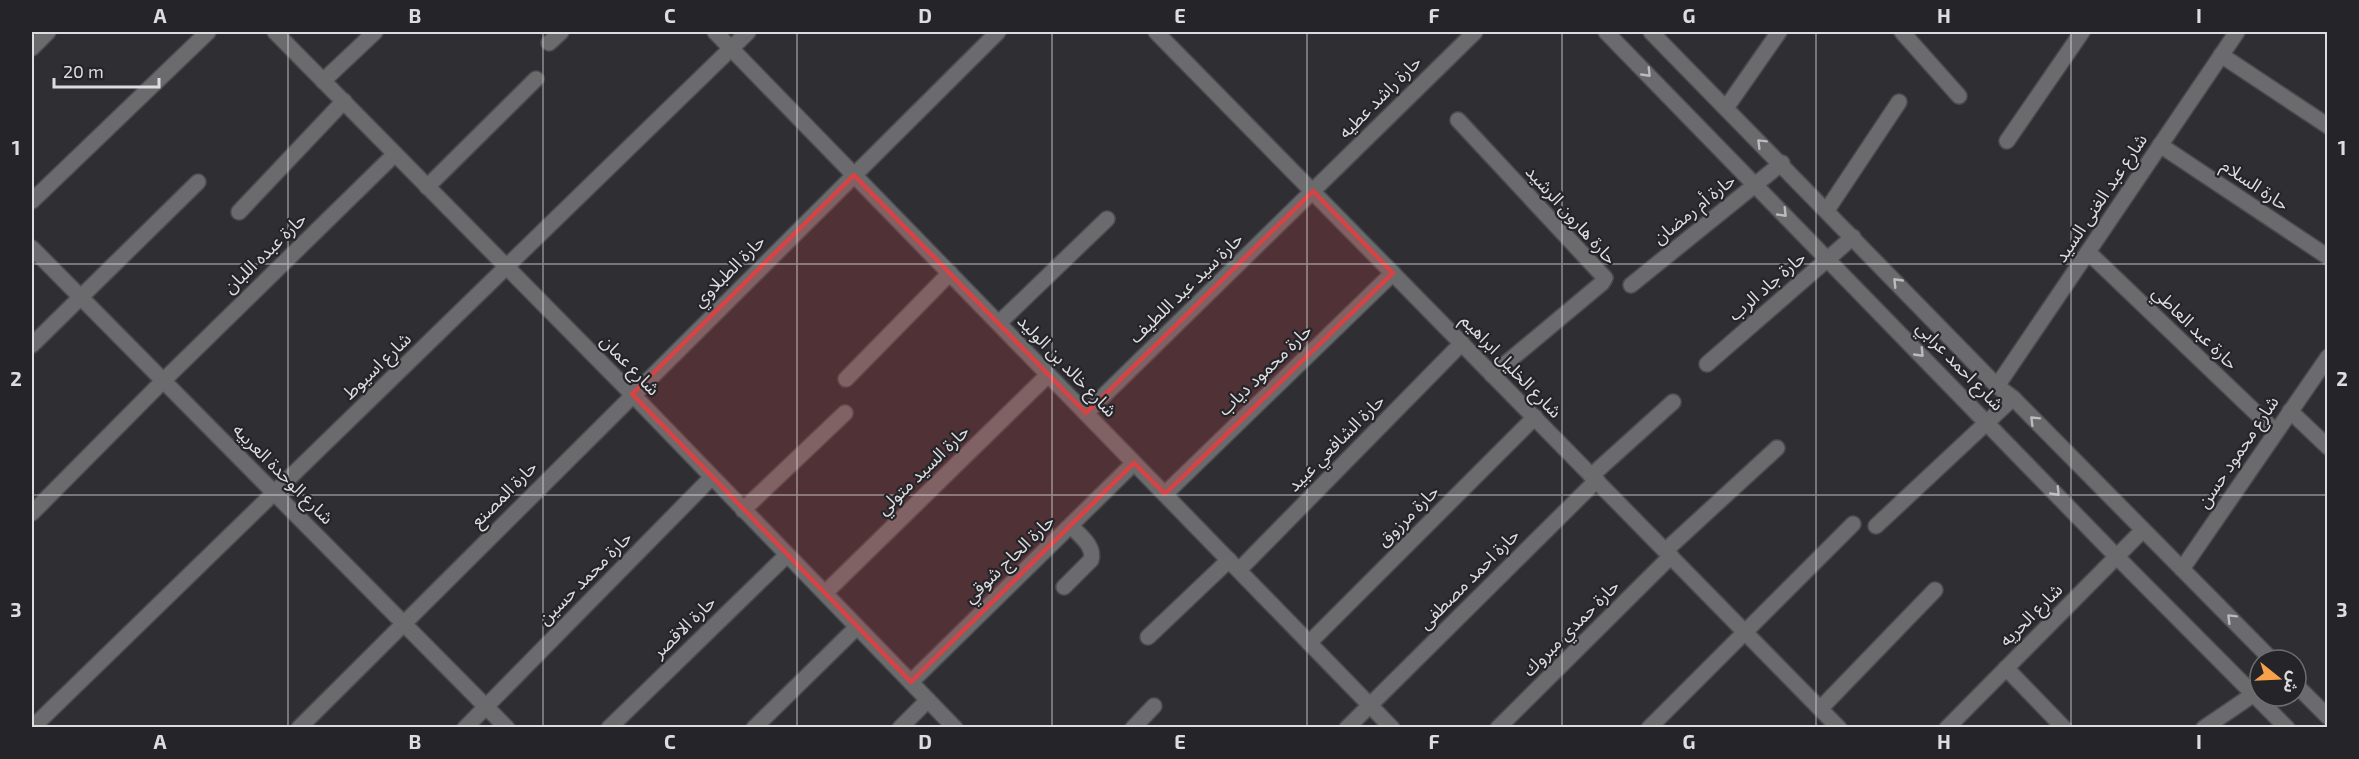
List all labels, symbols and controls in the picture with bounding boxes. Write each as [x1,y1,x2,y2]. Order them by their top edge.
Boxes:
text: A [153,3,167,27]
text: B [409,3,421,27]
text: C [664,3,676,27]
text: D [918,3,932,27]
text: E [1174,3,1186,27]
text: F [1428,3,1440,27]
text: G [1683,3,1695,27]
text: H [1937,3,1951,27]
text: I [2196,3,2202,27]
street label: حارة راشد عطيه [1333,50,1426,143]
scale bar [54,51,159,89]
text: 20 m [63,60,104,82]
one-way arrow [1640,66,1651,77]
street label: شارع عبد الغنى السيد [2049,129,2155,268]
text: 1 [12,135,20,159]
text: 1 [2338,135,2346,159]
one-way arrow [1757,139,1768,150]
street label: حارة السلام [2215,154,2294,218]
street label: حارة هارون الرشيد [1521,160,1622,269]
street label: حارة أم رمضان [1648,168,1742,251]
one-way arrow [1776,205,1787,216]
street label: حارة عبده اللبان [218,207,311,298]
street label: حارة سيد عبد اللطيف [1124,227,1248,348]
street label: حارة الطبلاوي [687,229,771,313]
street label: حارة جاد الرب [1723,246,1810,326]
one-way arrow [1893,278,1904,288]
street label: حارة عبد العاطي [2146,281,2243,376]
street label: شارع الخليل ابراهيم [1454,309,1567,425]
street label: شارع خالد بن الوليد [1011,310,1122,424]
street label: شارع احمد عرابي [1910,316,2009,417]
street label: حارة محمود دياب [1213,319,1317,420]
street label: شارع اسيوط [337,327,418,406]
street label: شارع عمان [593,329,665,402]
one-way arrow [1912,345,1923,356]
text: 2 [10,366,22,390]
text: 2 [2336,366,2348,390]
street label: حارة الشافعي عبيد [1282,389,1391,498]
street label: شارع محمود حسن [2192,391,2286,514]
one-way arrow [2031,417,2042,428]
street label: شارع الوحدة العربيه [226,418,339,531]
street label: حارة السيد متولي [871,420,975,521]
street label: حارة المصنع [465,455,544,534]
street label: حارة مرزوق [1372,480,1443,551]
one-way arrow [2048,485,2059,496]
street label: حارة الحاج شوقي [958,509,1061,610]
street label: حارة احمد مصطفى [1413,523,1524,634]
street label: حارة محمد حسين [533,526,637,630]
street label: حارة حمدي مبروك [1517,574,1626,683]
street label: شارع الحريه [1994,578,2069,653]
street label: حارة الاقصر [646,591,720,663]
text: 3 [10,597,22,621]
text: 3 [2336,597,2348,621]
one-way arrow [2227,615,2238,626]
north arrow [2248,648,2308,708]
text: ش [2279,669,2305,696]
text: A [153,729,167,753]
text: B [409,729,421,753]
text: C [664,729,676,753]
text: D [918,729,932,753]
text: E [1174,729,1186,753]
text: F [1428,729,1440,753]
text: G [1683,729,1695,753]
text: H [1937,729,1951,753]
text: I [2196,729,2202,753]

